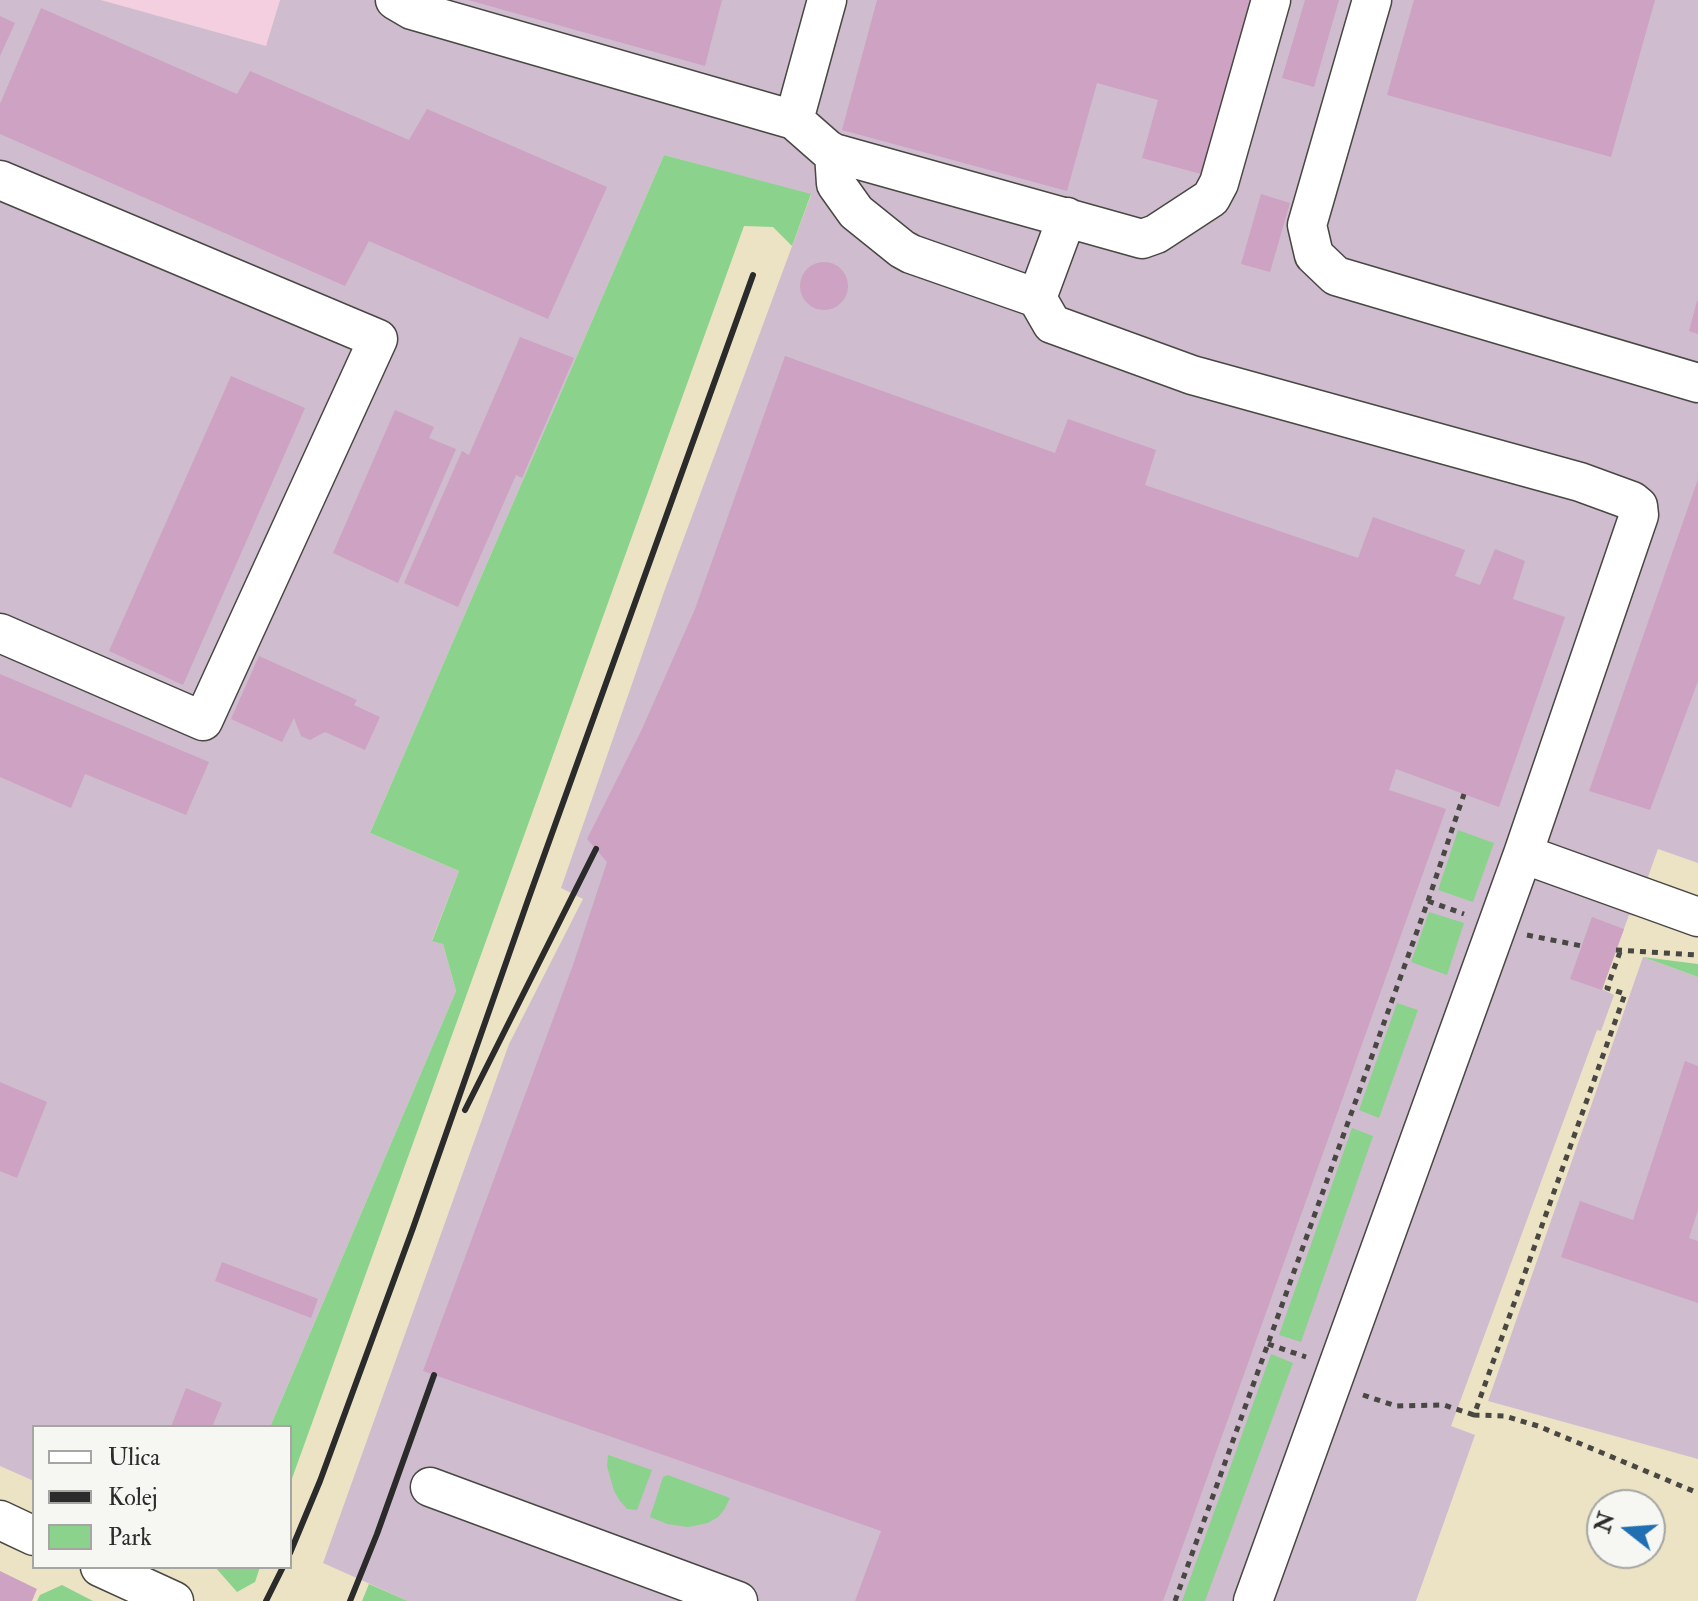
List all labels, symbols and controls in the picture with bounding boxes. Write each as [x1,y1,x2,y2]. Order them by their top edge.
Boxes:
legend [32,1425,292,1569]
text: Ulica [108,1442,160,1473]
text: Kolej [108,1482,157,1513]
north arrow [1586,1489,1666,1569]
text: N [1589,1509,1621,1536]
text: Park [108,1522,152,1553]

